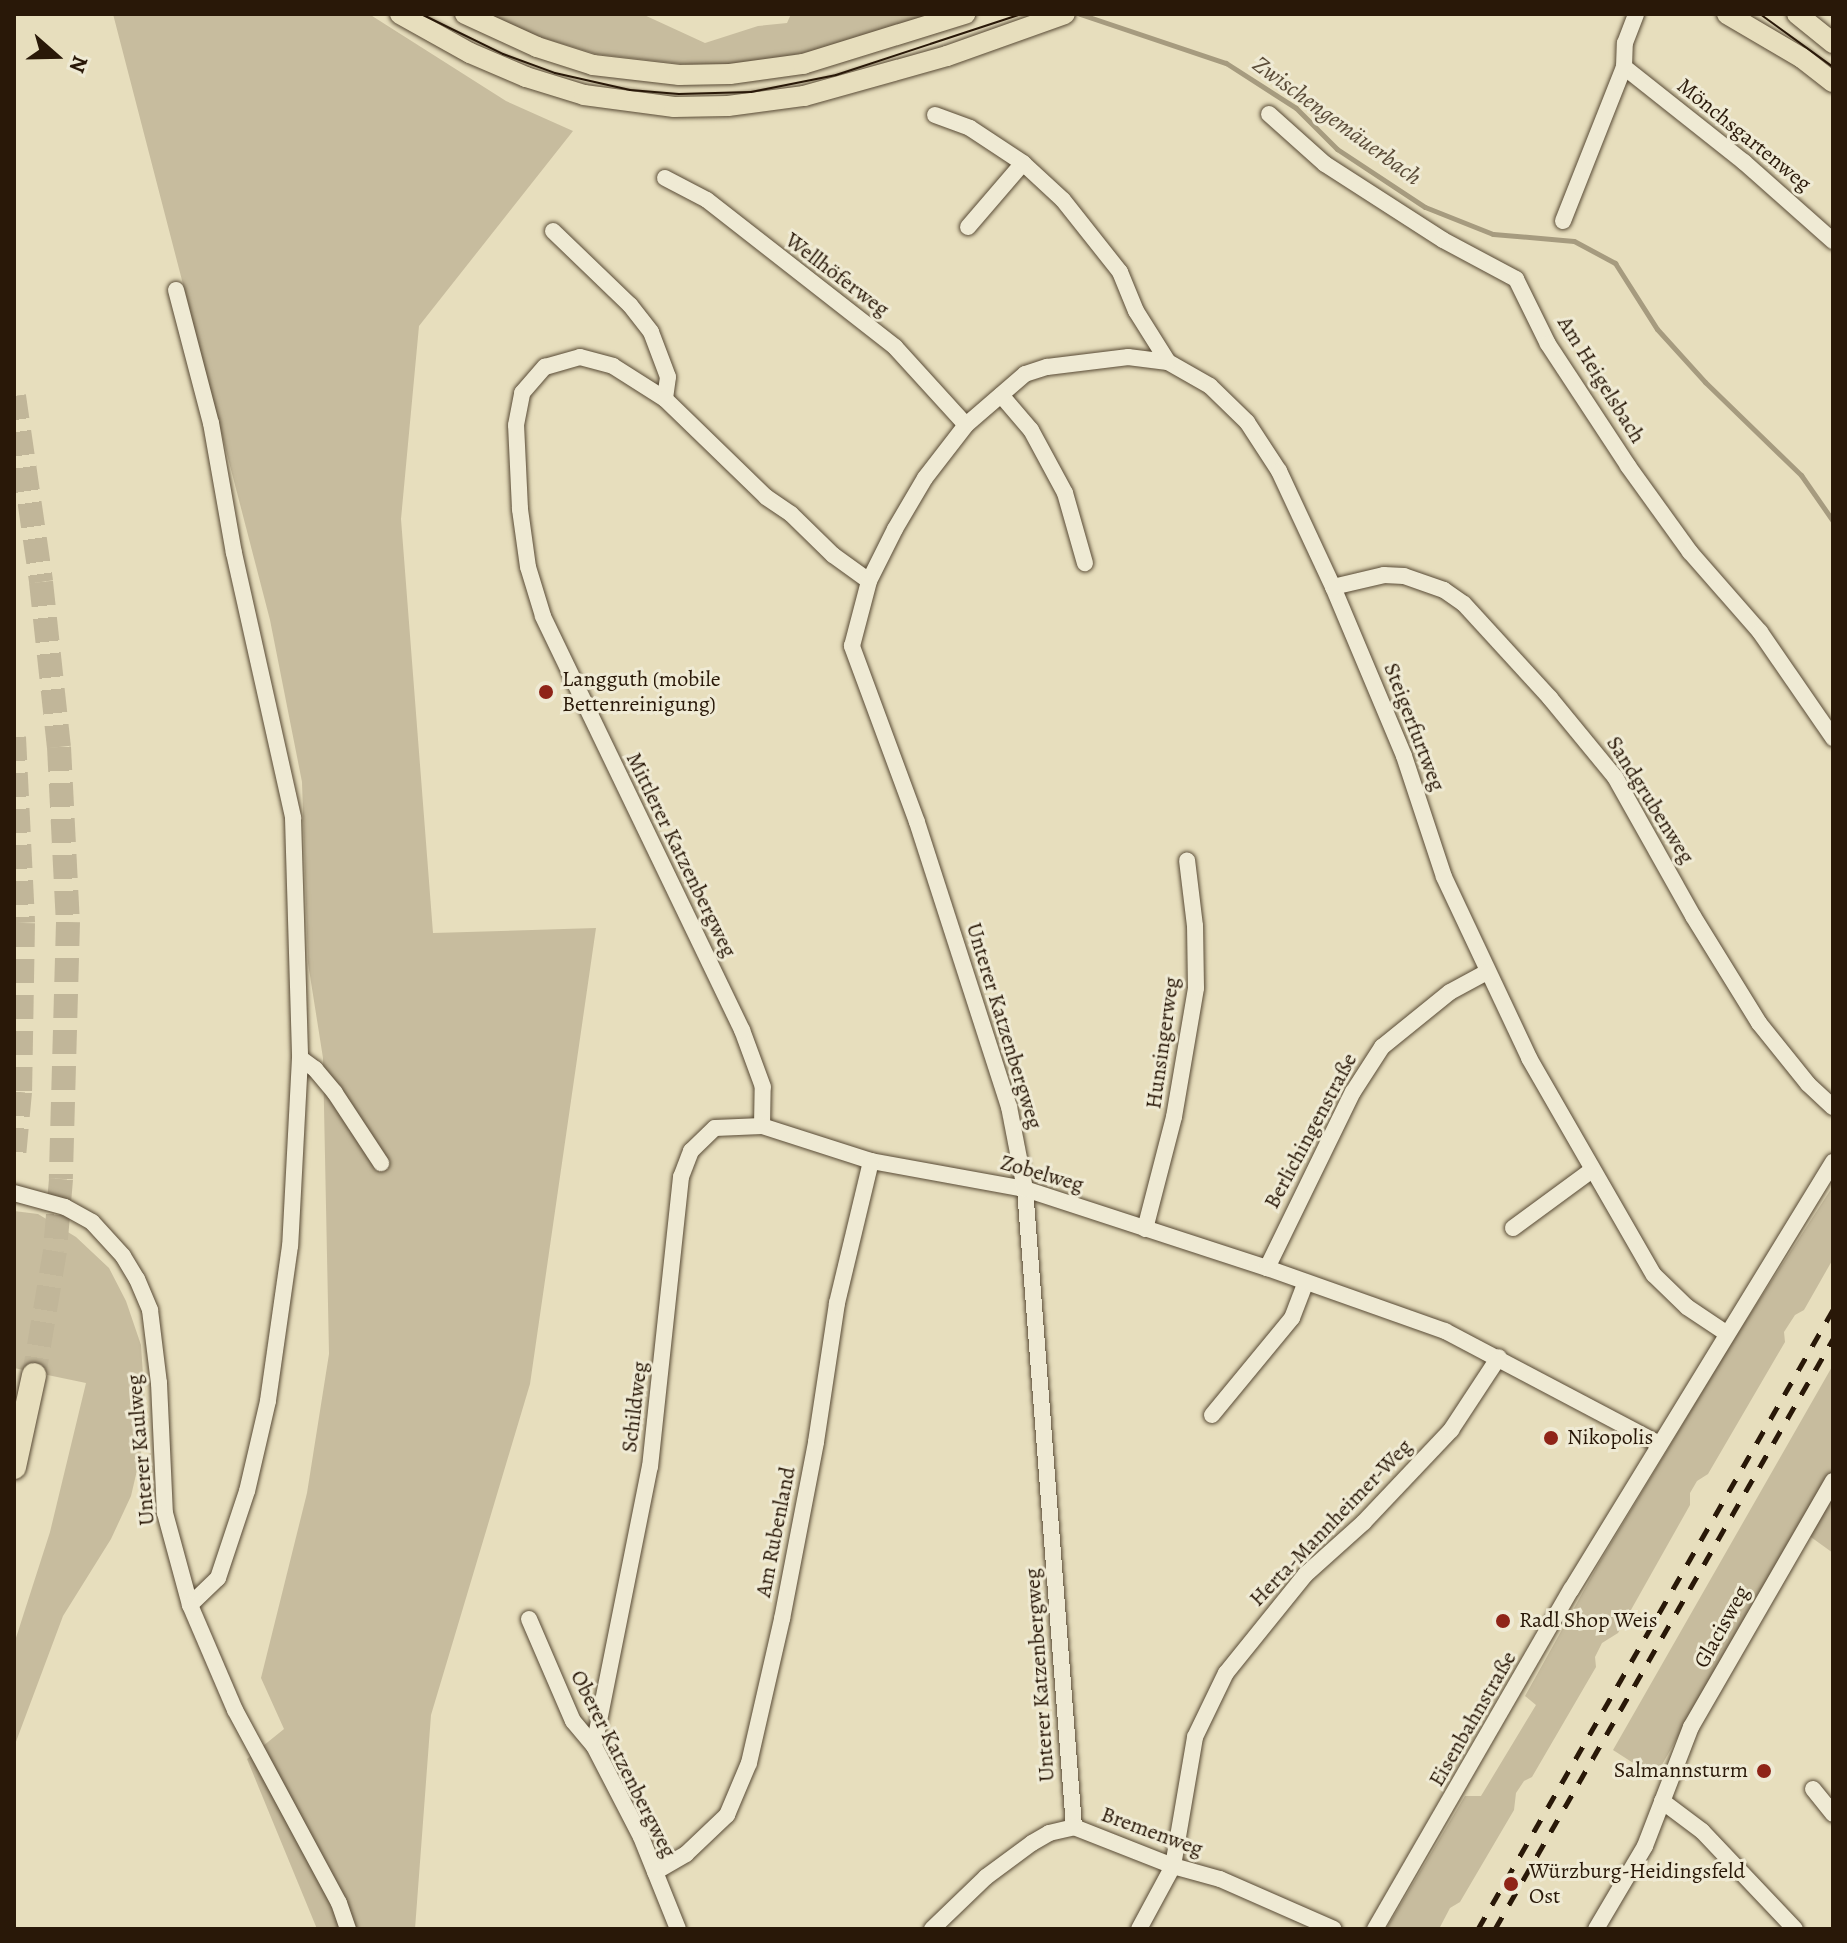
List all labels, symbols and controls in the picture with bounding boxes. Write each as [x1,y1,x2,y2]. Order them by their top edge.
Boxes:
north arrow [16,16,96,96]
water label: Zwischengemäuerbach [1247,50,1427,192]
text: N [62,52,95,77]
street label: Mönchsgartenweg [1672,73,1816,197]
street label: Wellhöferweg [780,227,894,323]
street label: Am Heigelsbach [1551,312,1651,448]
street label: Steigerfurtweg [1377,659,1451,795]
place label: Langguth (mobile Bettenreinigung) [562,666,721,718]
marker: Langguth (mobile Bettenreinigung) [537,683,555,701]
street label: Sandgrubenweg [1600,731,1700,869]
street label: Mittlerer Katzenbergweg [620,748,742,962]
street label: Unterer Katzenbergweg [960,920,1048,1132]
street label: Hunsingerweg [1141,975,1185,1111]
street label: Berlichingenstraße [1259,1049,1363,1213]
street label: Zobelweg [997,1150,1087,1198]
street label: Schildweg [616,1360,654,1454]
street label: Unterer Kaulweg [121,1373,161,1527]
place label: Nikopolis [1567,1425,1653,1451]
marker: Nikopolis [1542,1429,1560,1447]
street label: Herta-Mannheimer-Weg [1244,1434,1418,1612]
street label: Am Rubenland [750,1465,802,1599]
street label: Unterer Katzenbergweg [1019,1567,1061,1783]
street label: Glacisweg [1689,1581,1755,1673]
place label: Radl Shop Weis [1519,1608,1658,1634]
marker: Radl Shop Weis [1494,1612,1512,1630]
street label: Eisenbahnstraße [1424,1647,1522,1791]
street label: Oberer Katzenbergweg [564,1666,682,1862]
place label: Salmannsturm [1614,1758,1748,1784]
marker: Salmannsturm [1755,1762,1773,1780]
street label: Bremenweg [1097,1801,1207,1863]
place label: Würzburg-Heidingsfeld Ost [1529,1858,1745,1910]
marker: Würzburg-Heidingsfeld Ost [1500,1873,1522,1895]

